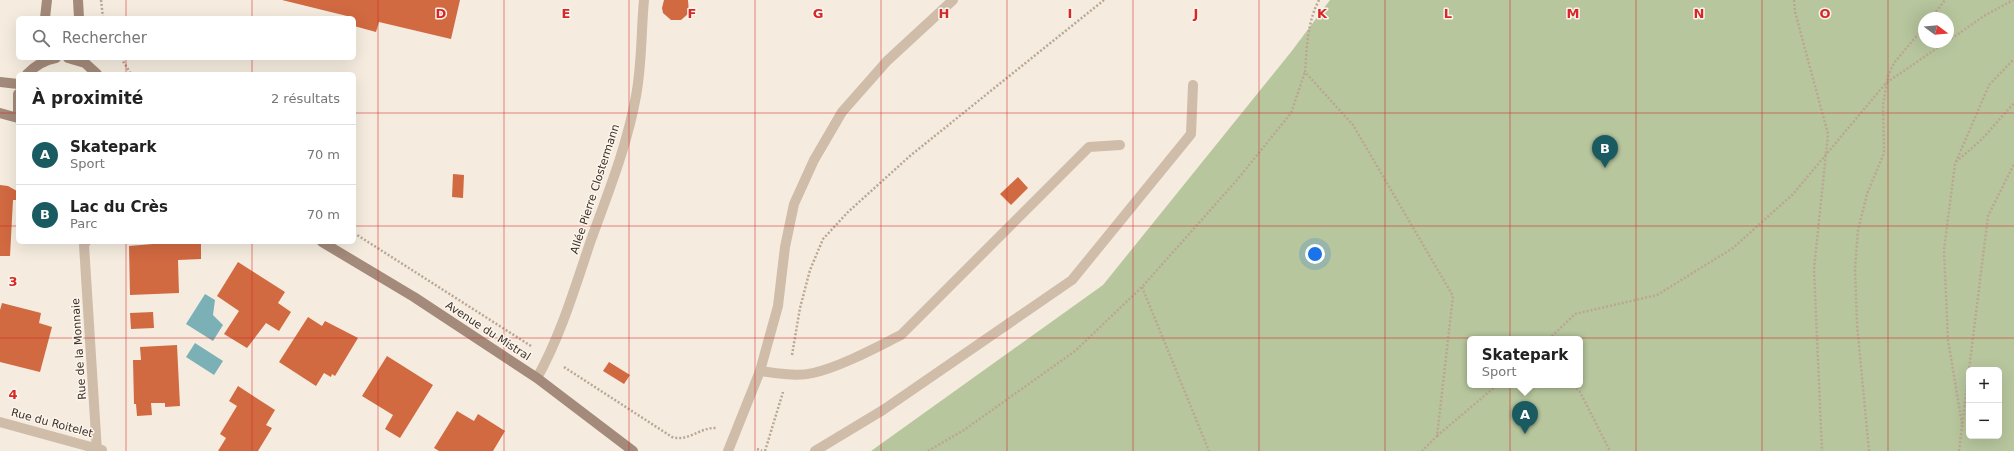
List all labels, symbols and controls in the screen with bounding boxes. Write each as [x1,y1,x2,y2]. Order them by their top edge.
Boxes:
text: D [436,6,447,21]
text: E [562,6,570,21]
text: F [688,6,696,21]
text: G [813,6,823,21]
text: H [939,6,949,21]
text: I [1068,6,1072,21]
text: J [1193,6,1198,21]
text: K [1317,6,1328,21]
text: L [1444,6,1452,21]
text: M [1567,6,1579,21]
text: N [1694,6,1704,21]
text: O [1819,6,1831,21]
north arrow [1918,12,1954,48]
search box [16,16,356,60]
icon: search [30,27,52,49]
text: Rechercher [62,29,147,47]
text: À proximité [32,88,143,108]
text: 2 résultats [271,91,340,106]
street label: Allée Pierre Clostermann [568,122,622,256]
pin: B [1592,135,1618,168]
text: Skatepark [70,138,156,156]
text: A [40,147,50,162]
text: 70 m [307,147,340,162]
text: Sport [70,156,105,171]
text: Lac du Crès [70,198,168,216]
text: B [40,207,50,222]
text: 70 m [307,207,340,222]
text: Parc [70,216,97,231]
your location [1305,244,1325,264]
text: 3 [8,274,18,289]
street label: Rue de la Monnaie [69,298,89,400]
street label: Avenue du Mistral [443,299,533,363]
popup [1467,336,1583,388]
text: Skatepark [1482,346,1568,364]
text: Sport [1482,364,1517,379]
map controls [1966,367,2002,439]
button: + [1966,367,2002,403]
text: 4 [8,387,18,402]
pin: A [1512,401,1538,434]
button: − [1966,403,2002,439]
street label: Rue du Roitelet [10,406,95,440]

